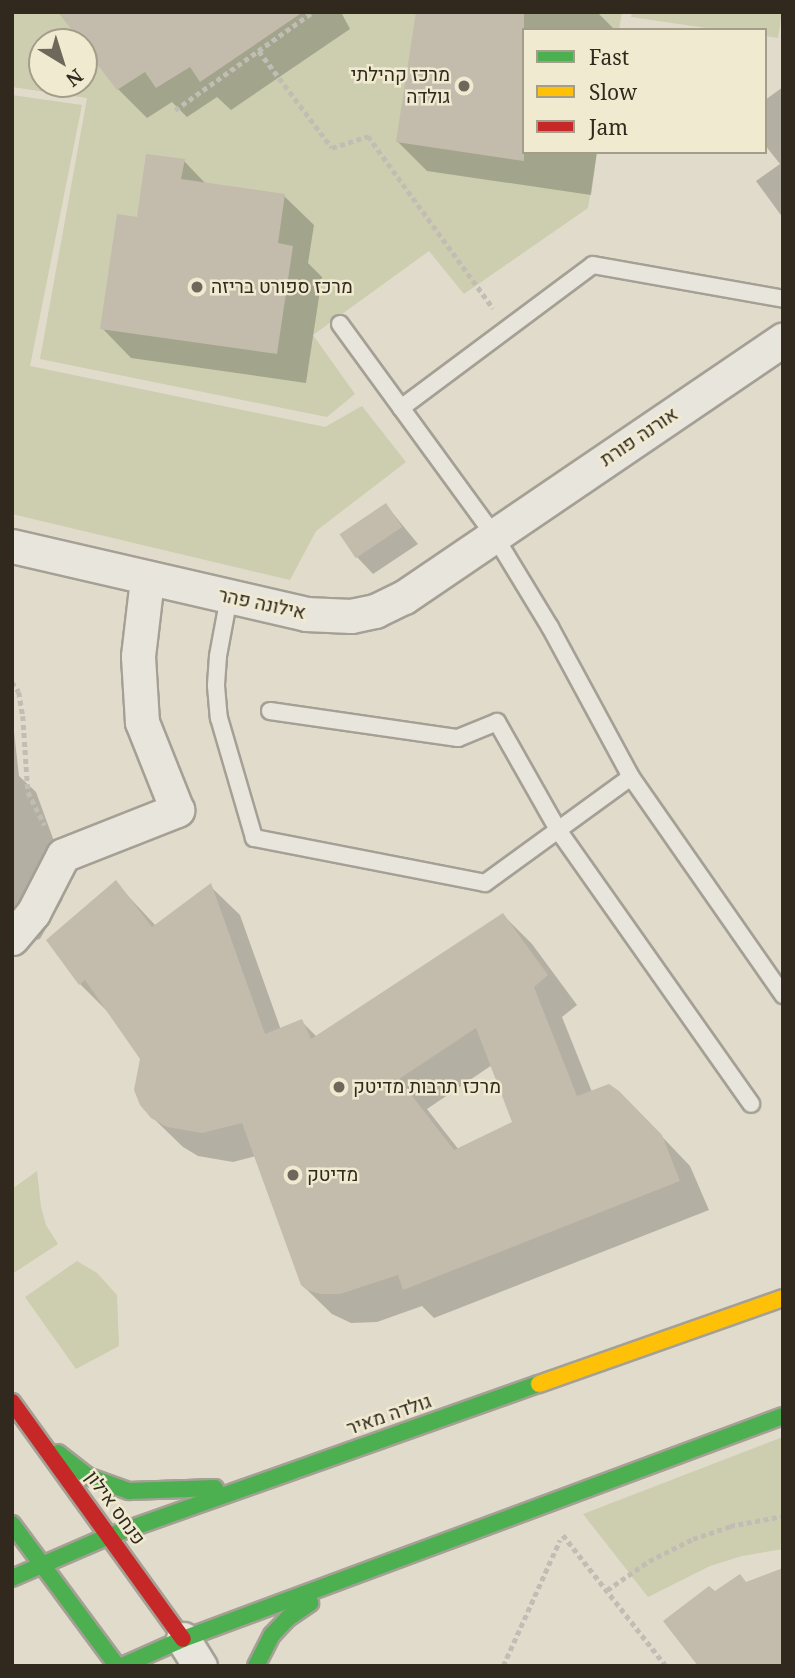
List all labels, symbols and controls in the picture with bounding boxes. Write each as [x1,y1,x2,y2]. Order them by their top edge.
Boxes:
north arrow [28,28,98,98]
legend [522,28,767,154]
text: Fast [589,43,629,71]
text: N [61,63,89,93]
place label: מרכז קהילתי גולדה [351,64,450,108]
marker: מרכז קהילתי גולדה [456,78,472,94]
text: Slow [589,78,637,106]
text: Jam [589,113,628,141]
place label: מרכז ספורט בריזה [211,276,353,298]
marker: מרכז ספורט בריזה [189,279,205,295]
street label: אורנה פורת [596,403,682,471]
street label: אילונה פהר [216,584,308,624]
place label: מרכז תרבות מדיטק [353,1076,501,1098]
marker: מרכז תרבות מדיטק [331,1079,347,1095]
place label: מדיטק [307,1164,358,1186]
marker: מדיטק [285,1167,301,1183]
street label: גולדה מאיר [344,1390,434,1440]
street label: פנחס אילון [80,1466,150,1550]

